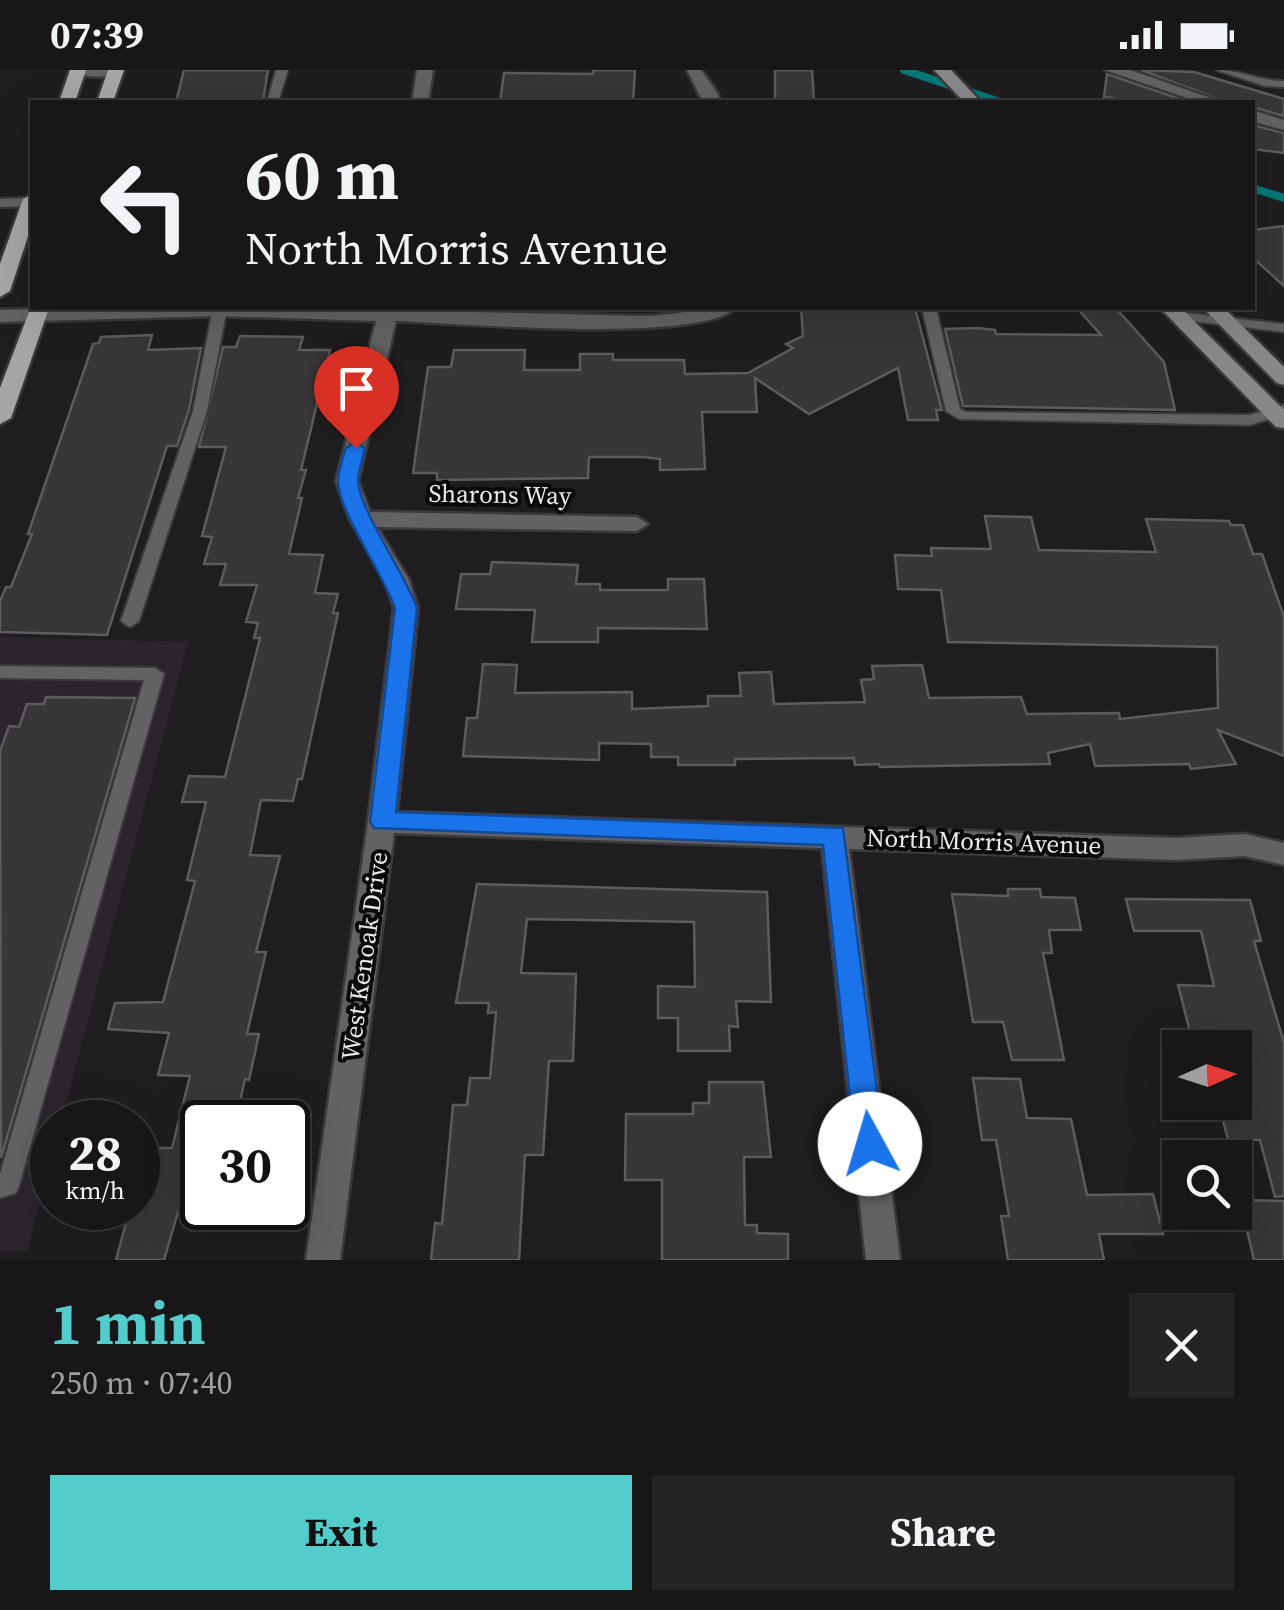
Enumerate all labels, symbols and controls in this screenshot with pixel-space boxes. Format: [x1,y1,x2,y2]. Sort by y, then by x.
text: 07:39 [50,9,144,61]
text: 60 m [245,126,399,222]
icon: left [80,140,210,270]
text: North Morris Avenue [245,217,668,279]
pin [314,346,399,449]
icon: arrive [329,361,384,416]
street label: Sharons Way [428,476,572,512]
street label: North Morris Avenue [866,820,1102,862]
street label: West Kenoak Drive [333,850,395,1062]
north arrow [1162,1030,1252,1120]
map controls [1162,1030,1252,1230]
position arrow [818,1092,922,1196]
speed limit sign: 30 [180,1100,310,1230]
text: 28 [68,1118,122,1187]
button: search [1162,1140,1252,1230]
text: km/h [65,1173,125,1207]
text: 1 min [50,1282,206,1364]
button: close [1129,1293,1234,1398]
text: 250 m · 07:40 [50,1361,232,1405]
button: Exit [50,1475,632,1590]
button: Share [652,1475,1234,1590]

